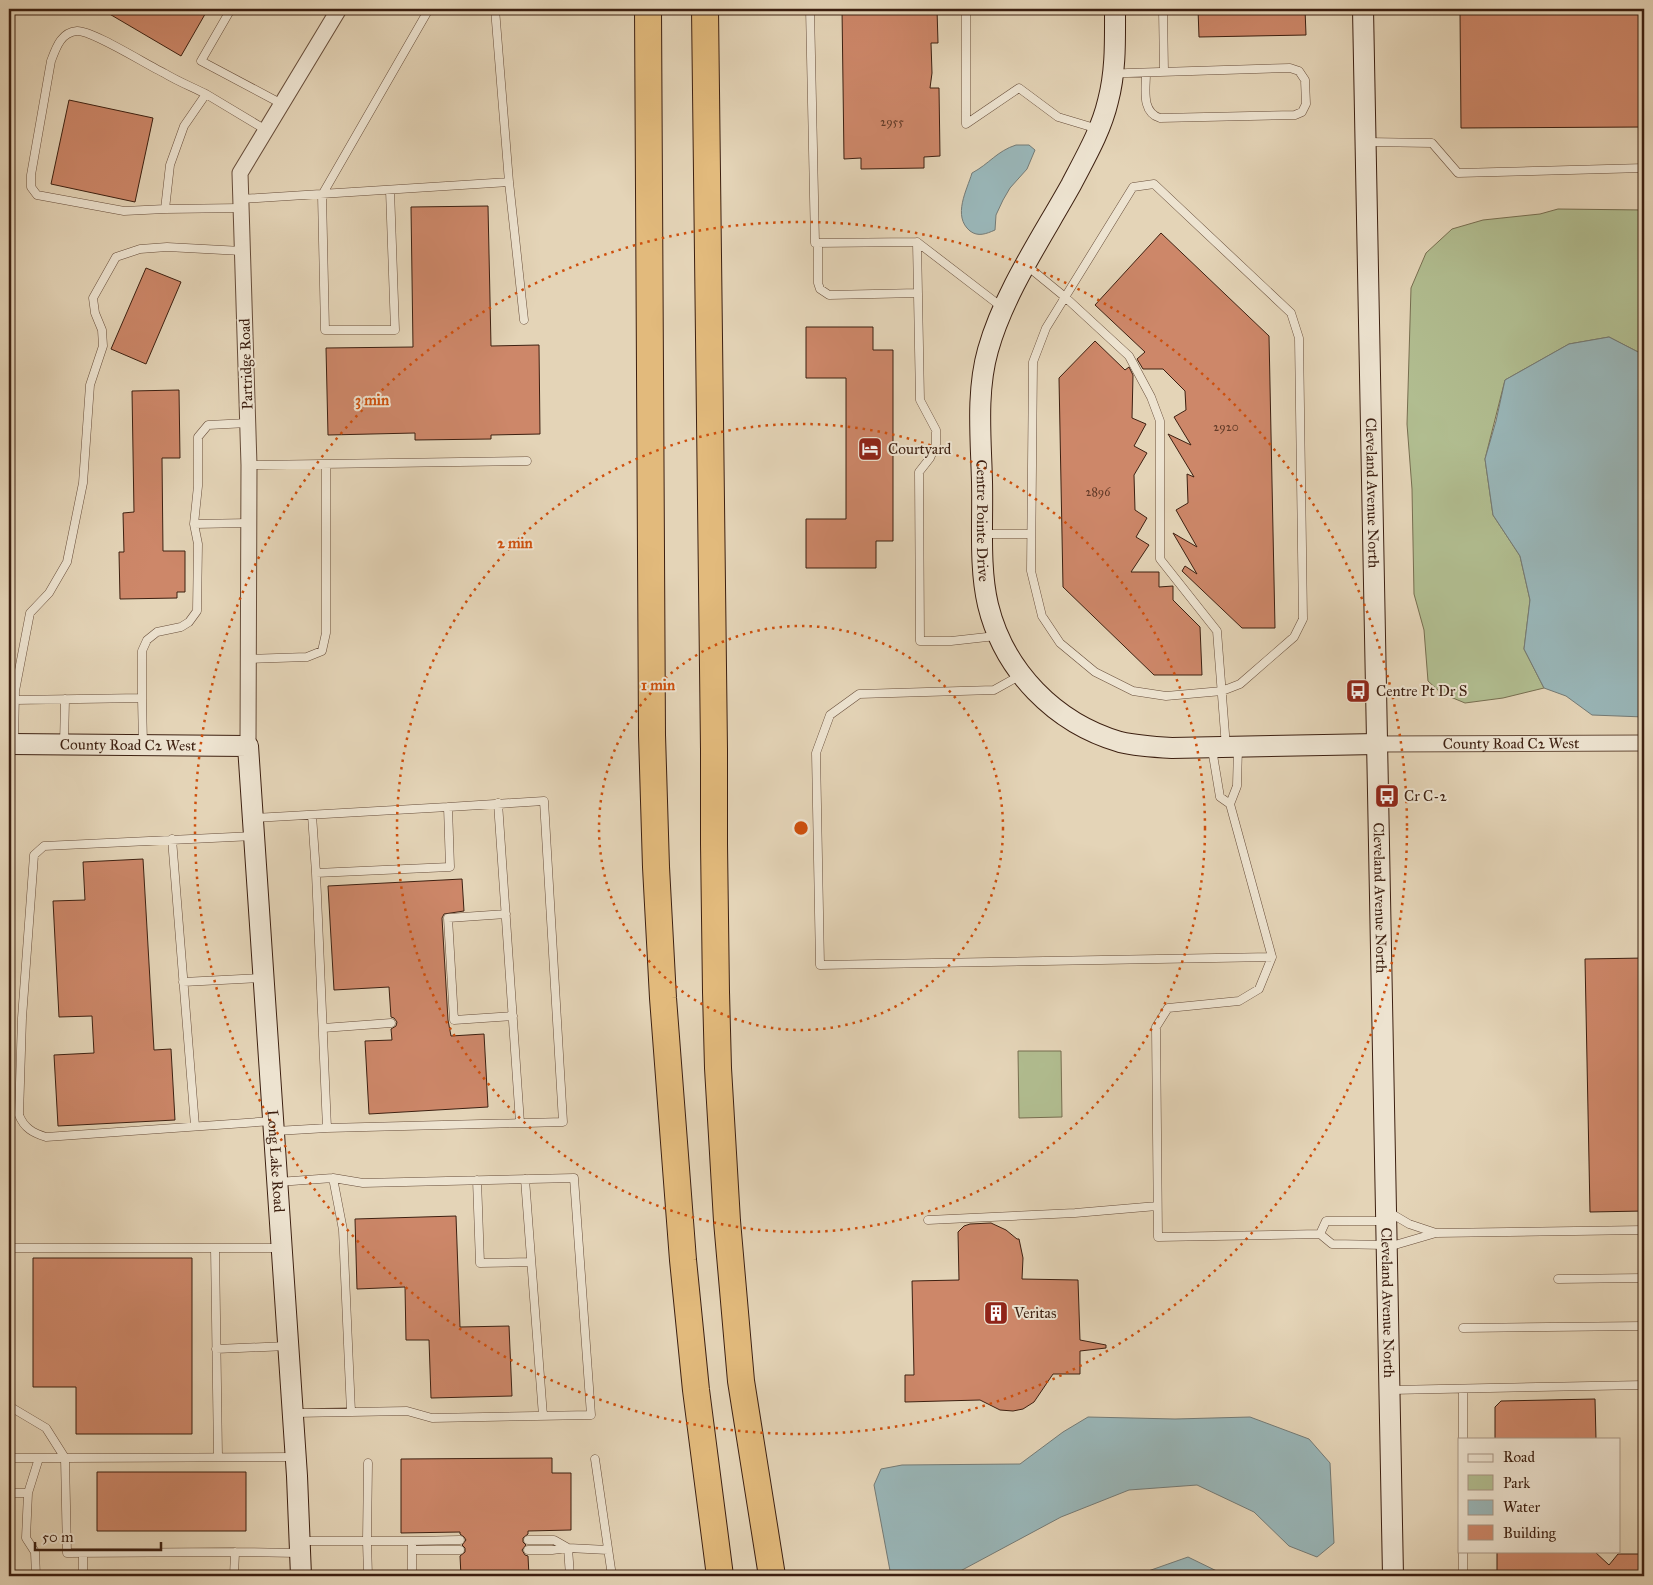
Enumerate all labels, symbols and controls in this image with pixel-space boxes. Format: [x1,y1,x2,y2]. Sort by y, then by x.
house number: 2955 [880,115,904,129]
street label: Partridge Road [235,318,257,410]
text: 3 min [355,391,390,410]
street label: Cleveland Avenue North [1362,417,1383,569]
house number: 2920 [1213,420,1239,434]
hotel icon: Courtyard [857,436,883,462]
place label: Courtyard [888,440,952,458]
street label: Centre Pointe Drive [972,459,993,583]
house number: 2896 [1086,485,1111,499]
text: 2 min [497,534,534,552]
text: 1 min [641,676,676,694]
bus stop icon: Centre Pt Dr S [1345,678,1371,704]
place label: Centre Pt Dr S [1376,682,1467,700]
street label: County Road C2 West [1443,734,1580,753]
street label: County Road C2 West [60,735,197,755]
bus stop icon: Cr C-2 [1374,783,1400,809]
place label: Cr C-2 [1404,787,1447,805]
centre of rings [792,819,810,837]
street label: Cleveland Avenue North [1370,822,1390,974]
street label: Long Lake Road [263,1109,288,1213]
street label: Cleveland Avenue North [1377,1227,1398,1379]
building icon: Veritas [983,1300,1009,1326]
place label: Veritas [1013,1304,1056,1322]
legend [1458,1438,1620,1552]
text: Road [1503,1448,1535,1466]
text: Park [1503,1474,1530,1492]
text: Water [1503,1498,1540,1516]
scale bar [35,1520,161,1552]
text: Building [1503,1524,1557,1542]
text: 50 m [42,1528,74,1546]

